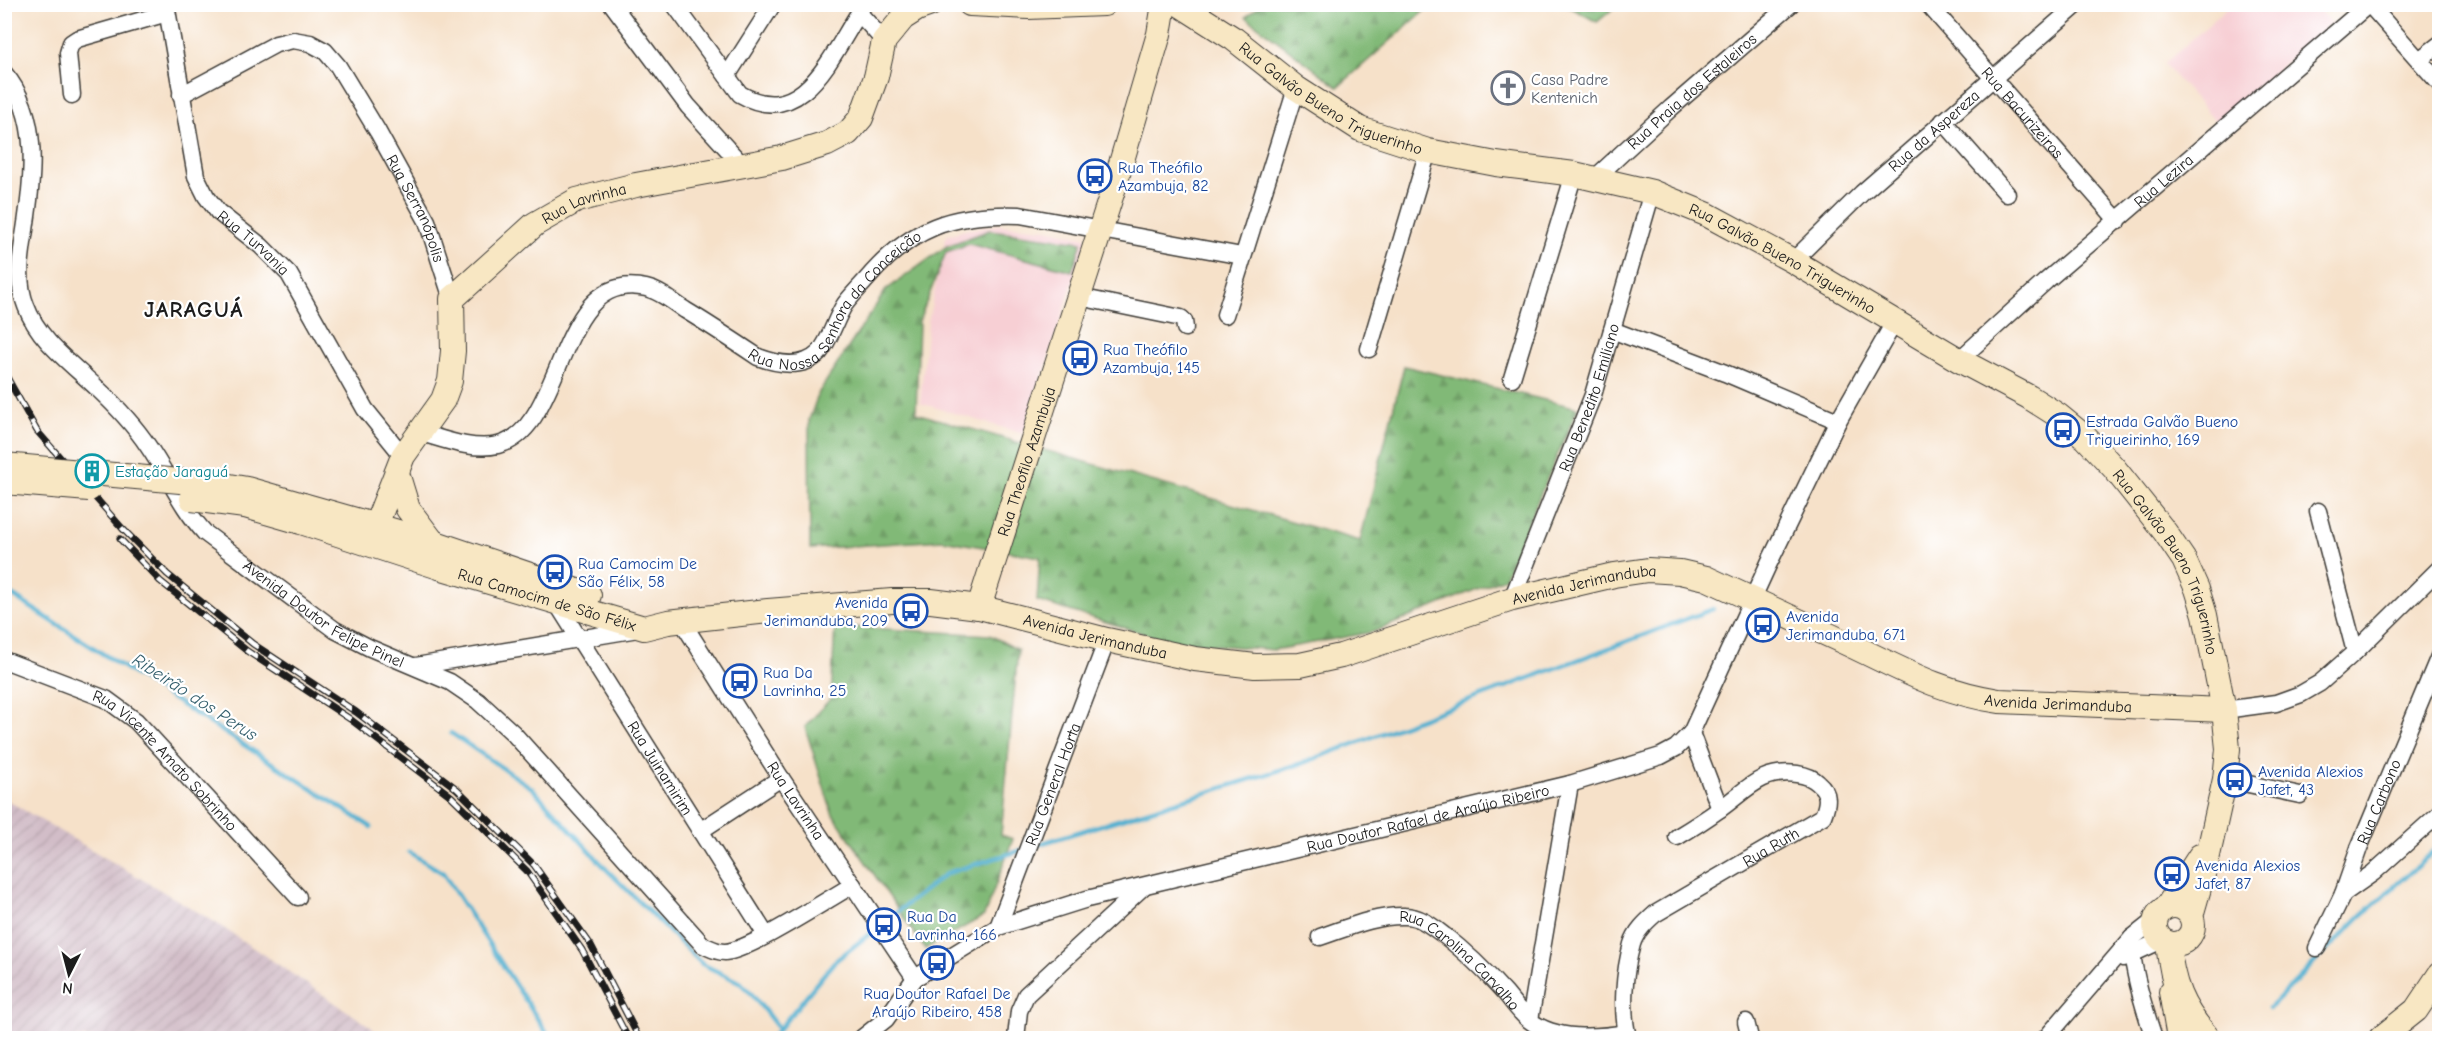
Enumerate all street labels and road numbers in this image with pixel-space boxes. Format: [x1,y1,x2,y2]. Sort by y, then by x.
street label: Rua Praia dos Estaleiros [1624,30,1761,153]
street label: Rua Galvão Bueno Triguerinho [1235,39,1425,159]
street label: Rua Bacurizeiros [1978,64,2067,162]
street label: Rua da Aspereza [1885,87,1983,176]
street label: Rua Lezira [2131,151,2197,211]
street label: Rua Serranópolis [382,152,448,265]
street label: Rua Lavrinha [539,180,628,228]
street label: Rua Galvão Bueno Triguerinho [1686,200,1878,318]
street label: Rua Turvania [214,207,293,279]
street label: Rua Nossa Senhora da Conceição [745,227,925,374]
street label: Rua Benedito Emiliano [1556,321,1623,474]
street label: Rua Theofilo Azambuja [994,384,1059,539]
street label: Rua Galvão Bueno Triguerinho [2109,466,2221,656]
street label: Avenida Doutor Felipe Pinel [239,557,407,671]
street label: Avenida Jerimanduba [1510,562,1657,609]
street label: Rua Camocim de São Félix [456,565,639,635]
street label: Avenida Jerimanduba [1021,611,1169,663]
street label: Rua Vicente Amato Sobrinho [90,687,241,835]
street label: Avenida Jerimanduba [1983,691,2132,716]
street label: Rua Juinamirim [623,718,696,819]
street label: Rua General Horta [1022,720,1085,848]
street label: Rua Carbono [2354,757,2405,847]
street label: Rua Lavrinha [763,759,828,843]
street label: Rua Doutor Rafael de Araújo Ribeiro [1305,781,1551,856]
street label: Rua Ruth [1740,824,1802,871]
street label: Rua Carolina Carvalho [1399,908,1523,1014]

